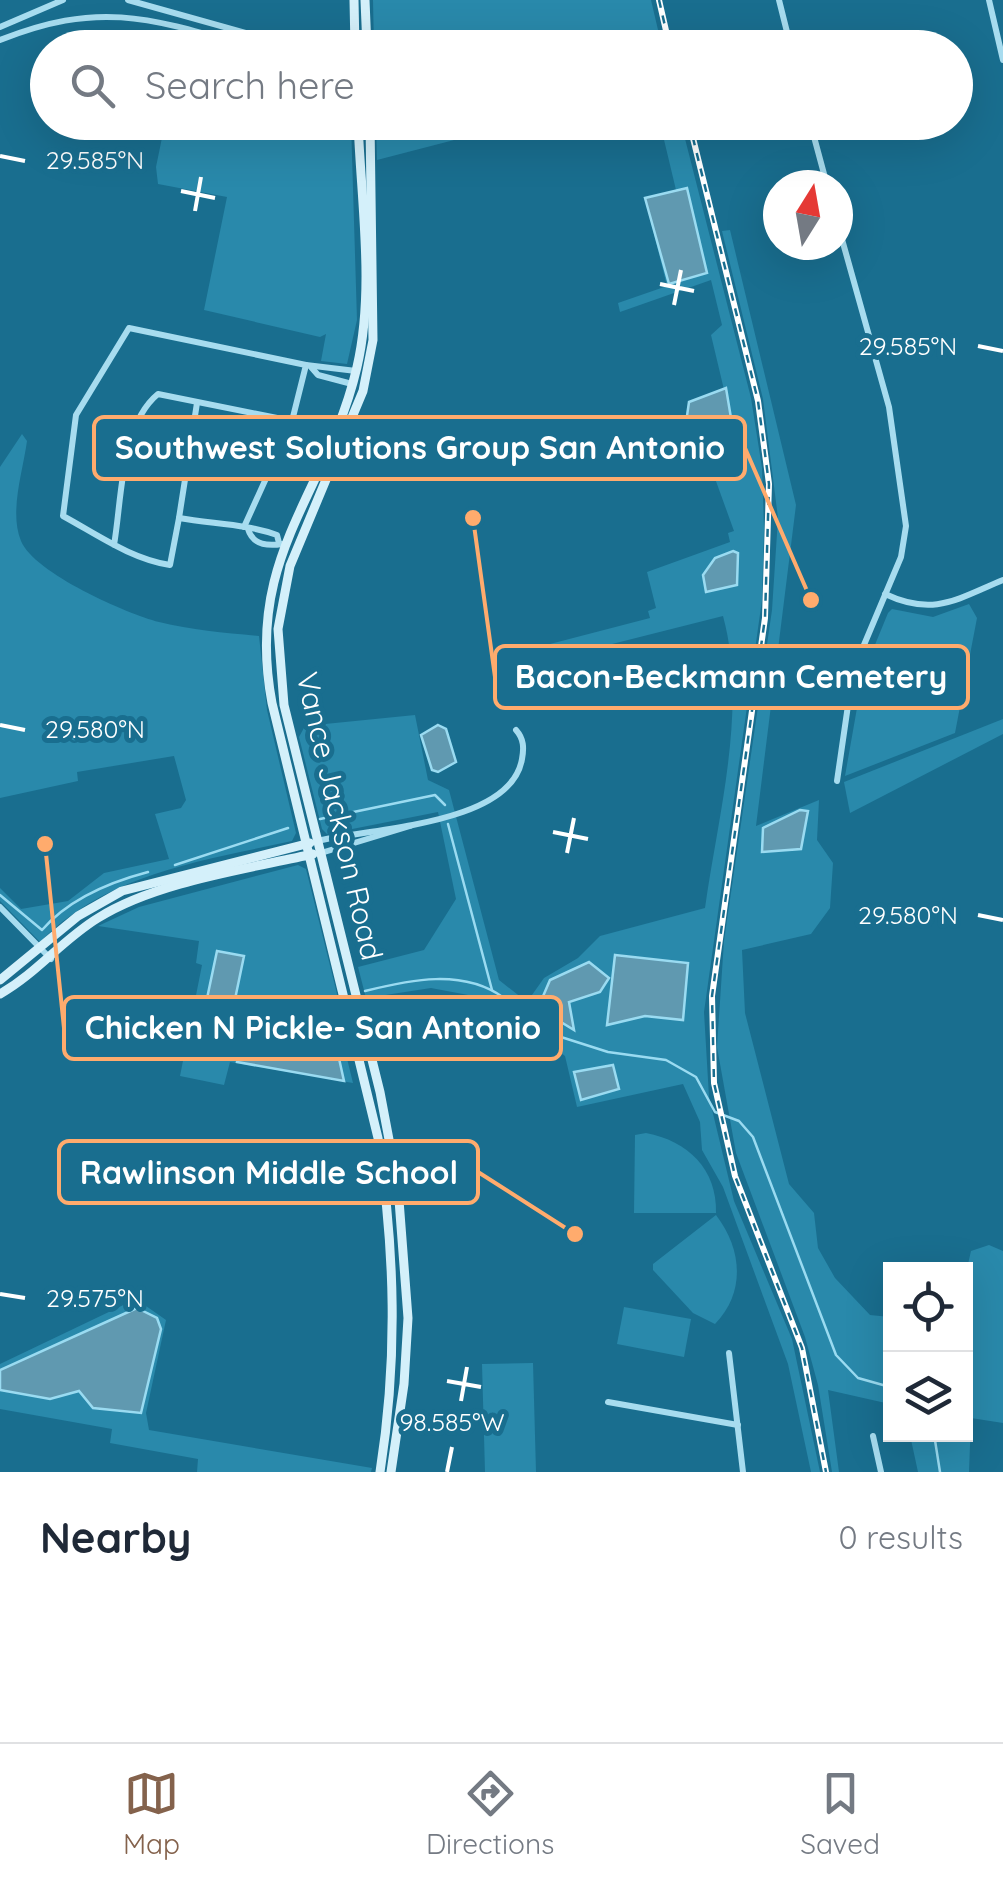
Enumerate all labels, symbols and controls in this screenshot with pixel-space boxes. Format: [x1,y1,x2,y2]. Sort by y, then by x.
search box [30,30,973,140]
icon: search [65,58,120,113]
text: Search here [145,61,355,109]
text: 29.585°N [46,144,144,175]
north arrow [763,170,853,260]
text: 29.585°N [859,330,957,361]
callout: Southwest Solutions Group San Antonio [94,417,745,479]
text: Southwest Solutions Group San Antonio [115,427,725,467]
callout: Bacon-Beckmann Cemetery [495,646,968,708]
text: Bacon-Beckmann Cemetery [515,656,947,696]
street label: Vance Jackson Road [288,668,392,964]
text: 29.580°N [45,713,145,744]
text: 29.580°N [858,899,958,930]
callout: Chicken N Pickle- San Antonio [64,997,561,1059]
text: Chicken N Pickle- San Antonio [85,1007,541,1047]
callout: Rawlinson Middle School [59,1141,478,1203]
text: Rawlinson Middle School [80,1152,458,1192]
map controls [883,1262,973,1442]
button: locate [883,1262,973,1352]
text: 29.575°N [46,1282,144,1313]
button: layers [883,1352,973,1442]
text: 98.585°W [399,1406,505,1437]
text: Nearby [40,1511,191,1564]
text: 0 results [839,1517,963,1557]
tab: Map [123,1766,180,1861]
tab: Directions [426,1766,554,1861]
tab: Saved [800,1766,880,1861]

